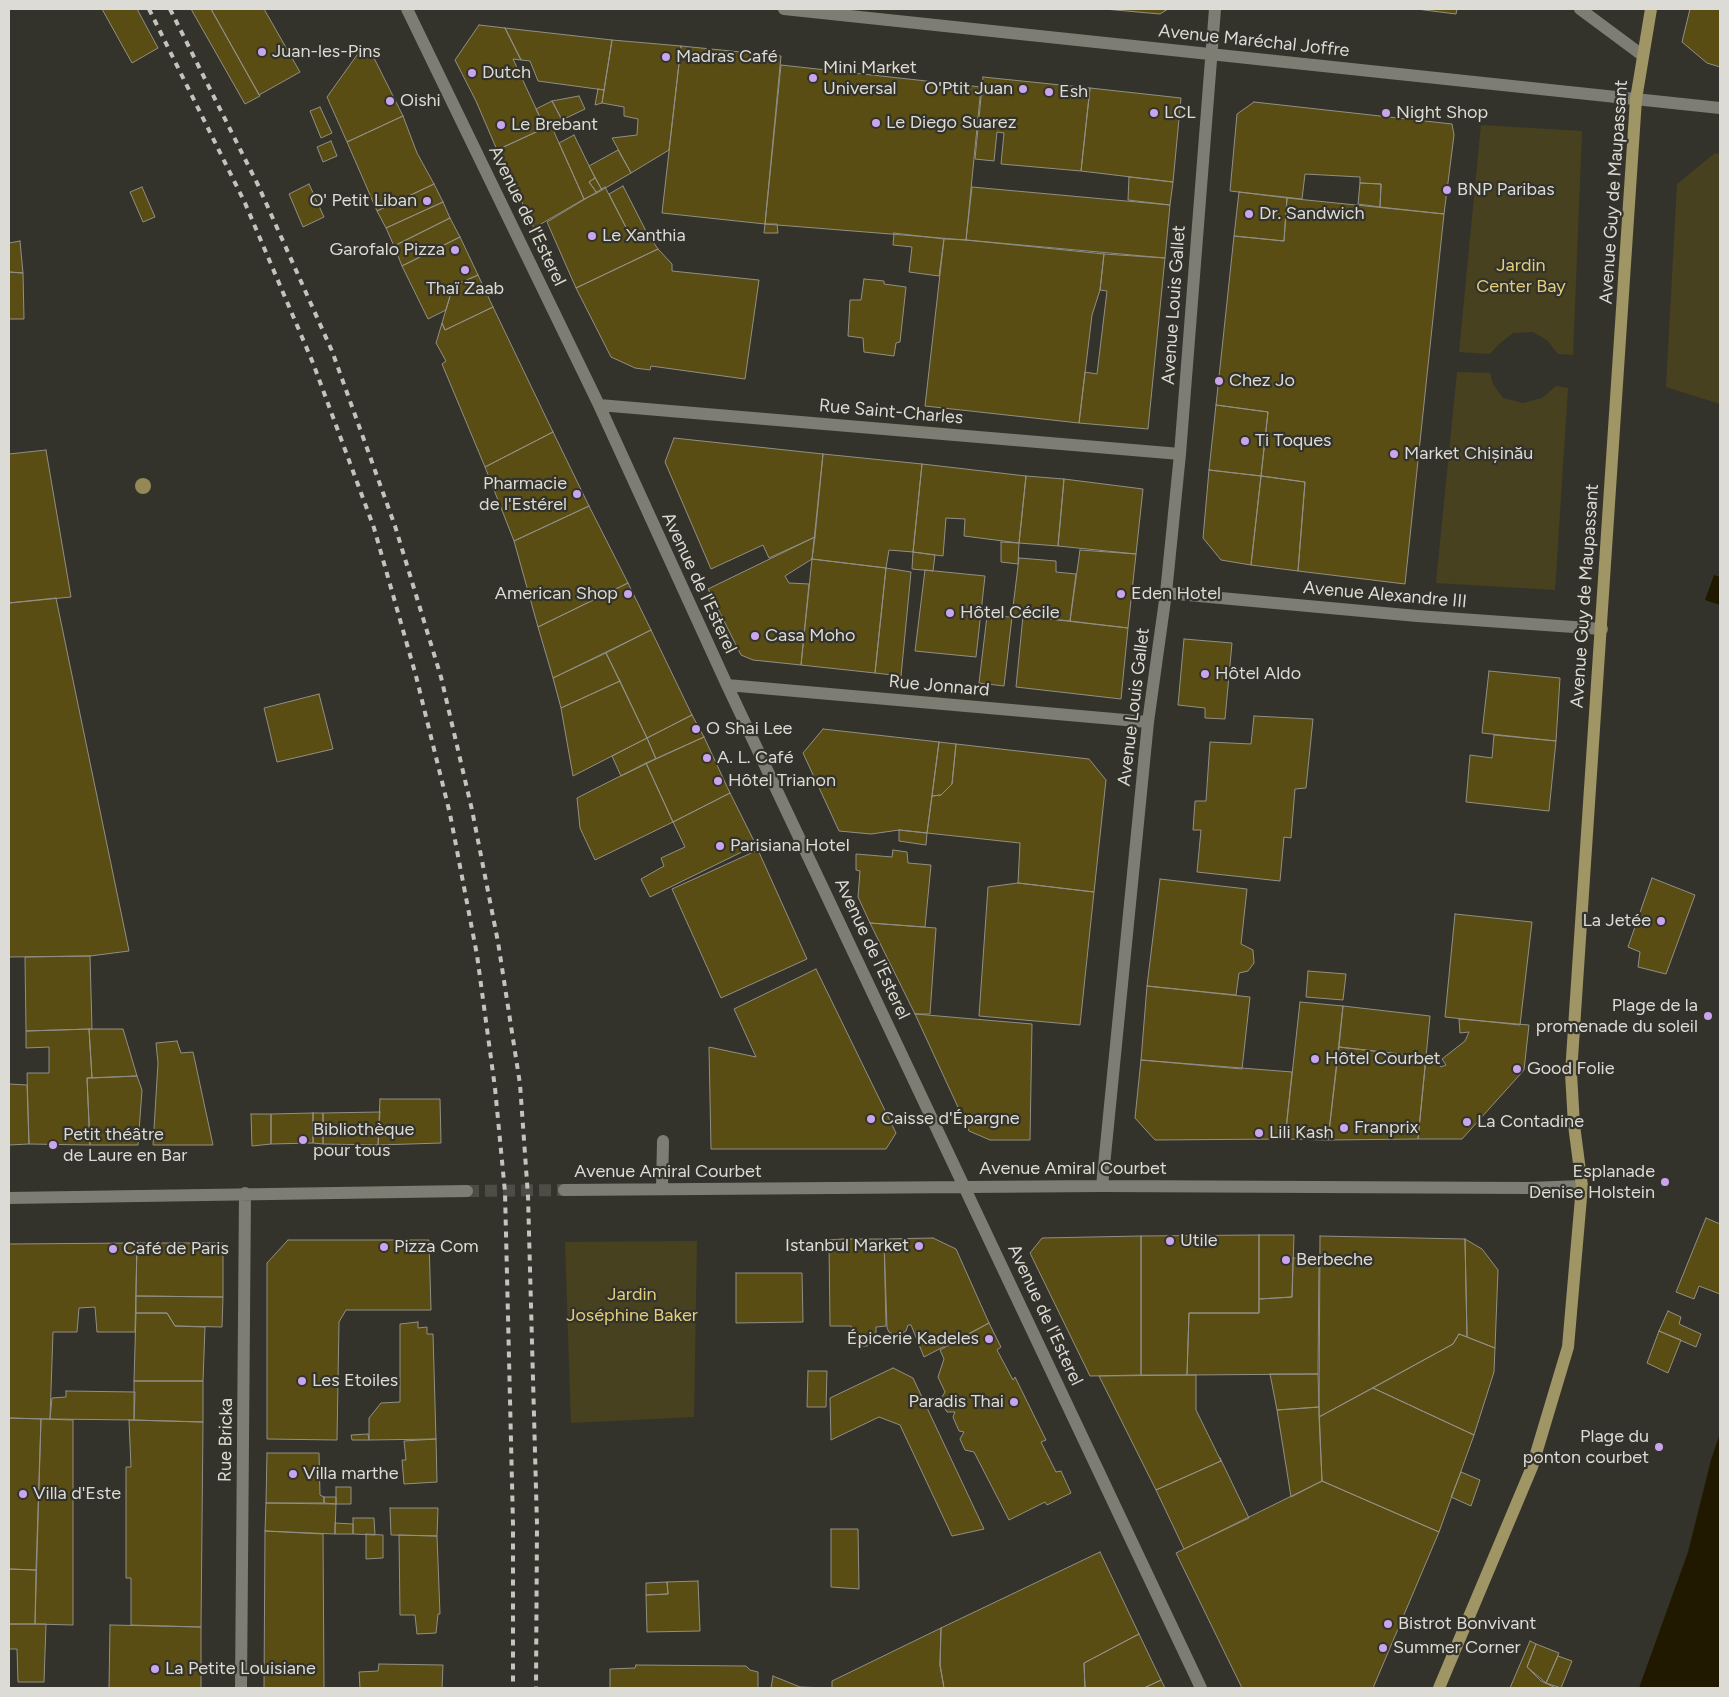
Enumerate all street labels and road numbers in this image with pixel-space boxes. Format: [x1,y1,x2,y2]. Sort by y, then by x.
street label: Avenue Maréchal Joffre [1157,20,1351,62]
street label: Avenue Guy de Maupassant [1595,79,1633,305]
street label: Avenue de l'Esterel [484,142,570,290]
street label: Avenue Louis Gallet [1158,225,1190,385]
street label: Rue Saint-Charles [818,395,964,429]
street label: Avenue Guy de Maupassant [1566,483,1604,709]
street label: Avenue de l'Esterel [657,509,741,657]
street label: Avenue Alexandre III [1302,577,1468,613]
street label: Avenue Louis Gallet [1114,626,1154,788]
street label: Rue Jonnard [888,671,990,701]
street label: Avenue de l'Esterel [830,875,914,1023]
street label: Avenue Amiral Courbet [979,1158,1167,1180]
street label: Avenue Amiral Courbet [574,1161,762,1183]
street label: Avenue de l'Esterel [1003,1241,1087,1389]
street label: Rue Bricka [214,1398,238,1482]

